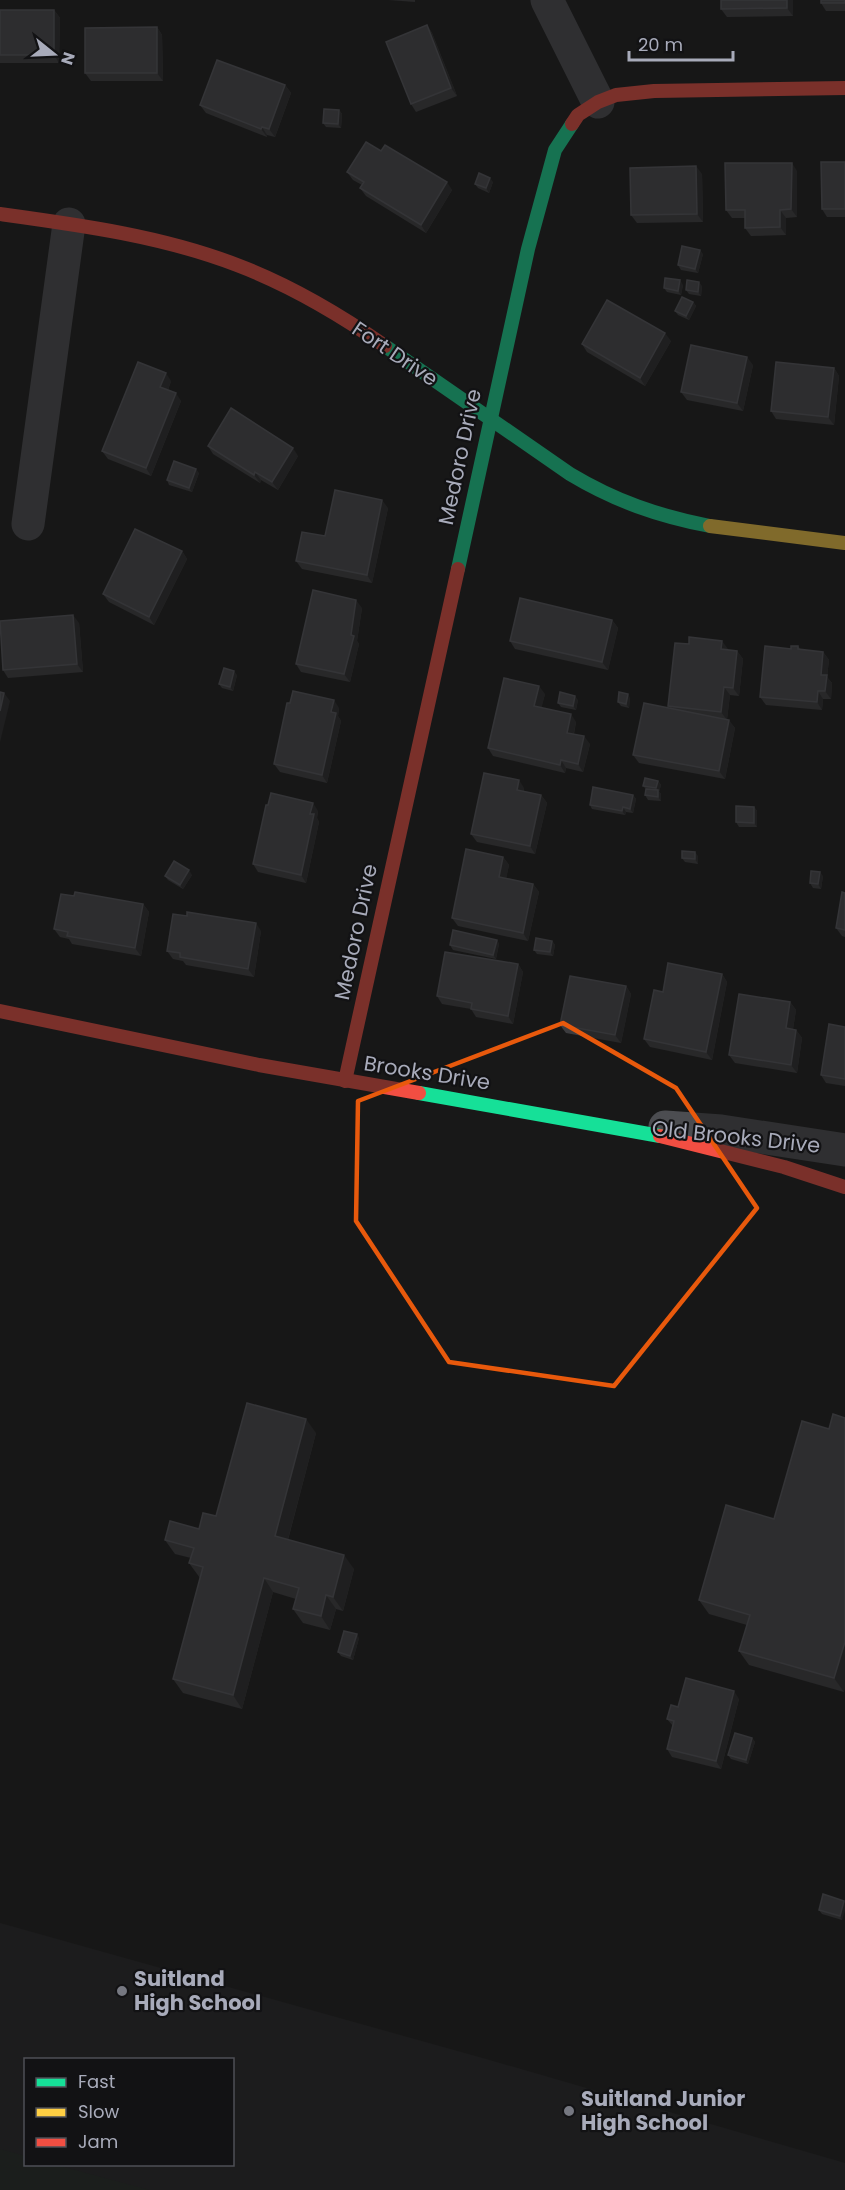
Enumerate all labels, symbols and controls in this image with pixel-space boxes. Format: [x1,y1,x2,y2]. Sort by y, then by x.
north arrow [24,24,84,84]
scale bar [629,24,732,62]
text: 20 m [638,32,683,57]
text: N [55,49,81,68]
street label: Fort Drive [347,314,444,393]
street label: Medoro Drive [431,386,488,528]
street label: Medoro Drive [327,861,384,1003]
street label: Brooks Drive [362,1048,492,1097]
street label: Old Brooks Drive [650,1113,822,1160]
place label: Suitland High School [134,1964,261,2017]
marker: Suitland High School [115,1984,129,1998]
legend [24,2058,234,2166]
text: Fast [78,2069,115,2094]
place label: Suitland Junior High School [581,2084,745,2137]
text: Slow [78,2099,120,2124]
marker: Suitland Junior High School [562,2104,576,2118]
text: Jam [78,2129,118,2154]

